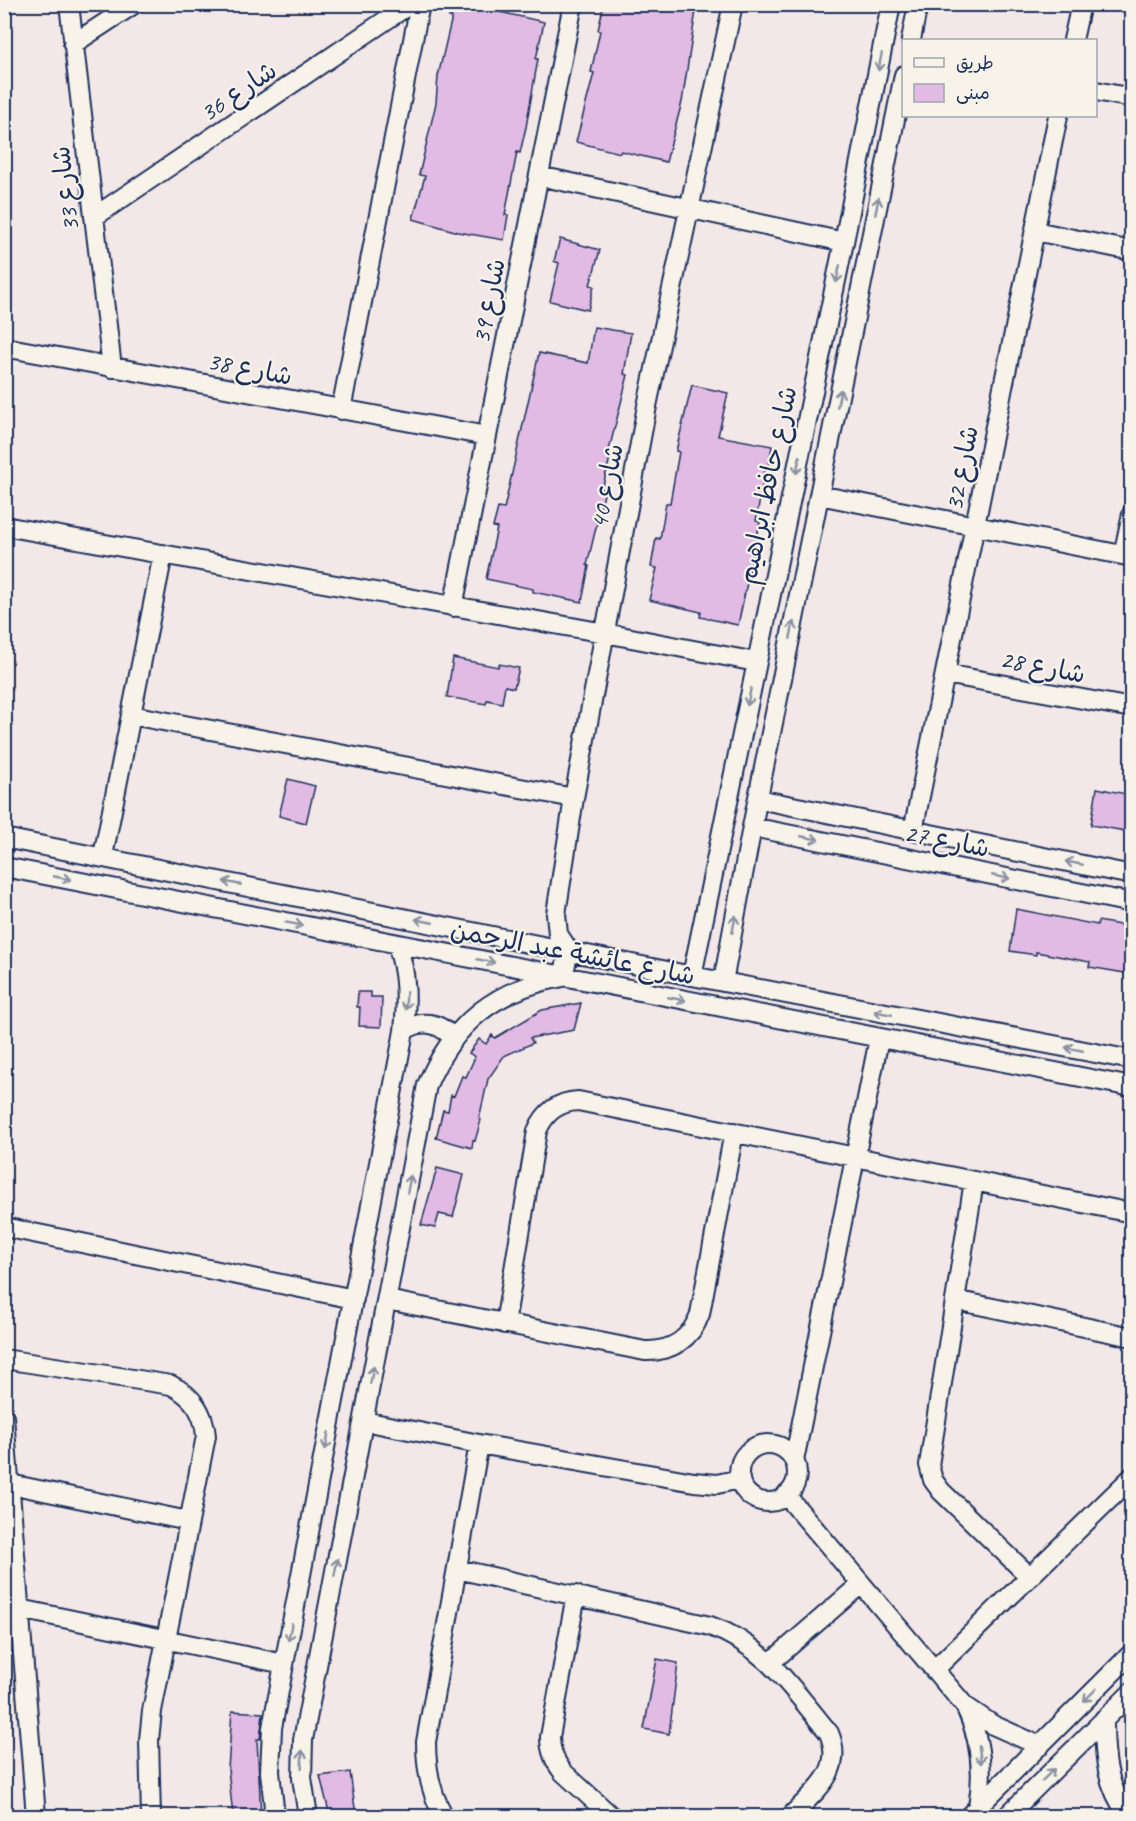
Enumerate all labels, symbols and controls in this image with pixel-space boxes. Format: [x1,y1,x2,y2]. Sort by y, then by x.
legend [902,39,1097,117]
one-way arrow [874,52,885,71]
text: طريق [956,52,994,74]
street label: شارع 36 [193,54,284,130]
text: مبنى [956,82,990,104]
street label: شارع 33 [44,144,88,234]
one-way arrow [872,197,883,217]
street label: شارع 39 [464,256,514,347]
one-way arrow [831,264,843,283]
street label: شارع 38 [204,344,295,394]
street label: شارع حافظ ابراهيم [730,383,808,588]
one-way arrow [834,388,845,408]
street label: شارع 32 [937,423,987,514]
street label: شارع 40 [582,441,632,532]
one-way arrow [792,454,803,474]
one-way arrow [787,621,798,640]
street label: شارع 28 [997,642,1088,692]
one-way arrow [743,686,754,706]
street label: شارع 27 [901,816,992,866]
one-way arrow [799,833,819,844]
one-way arrow [1065,857,1084,869]
one-way arrow [991,871,1010,883]
one-way arrow [52,873,71,884]
one-way arrow [223,877,243,888]
street label: شارع عائشة عبد الرحمن [448,913,698,993]
one-way arrow [414,915,434,926]
one-way arrow [729,915,740,935]
one-way arrow [284,919,304,930]
one-way arrow [476,956,495,967]
one-way arrow [401,991,412,1011]
one-way arrow [667,994,686,1005]
one-way arrow [873,1007,893,1018]
one-way arrow [1065,1043,1084,1054]
one-way arrow [404,1174,415,1194]
one-way arrow [367,1366,378,1385]
one-way arrow [321,1430,332,1450]
one-way arrow [331,1557,342,1577]
one-way arrow [284,1622,295,1642]
one-way arrow [1083,1687,1098,1702]
one-way arrow [975,1745,986,1765]
one-way arrow [296,1749,308,1769]
one-way arrow [1041,1768,1055,1783]

